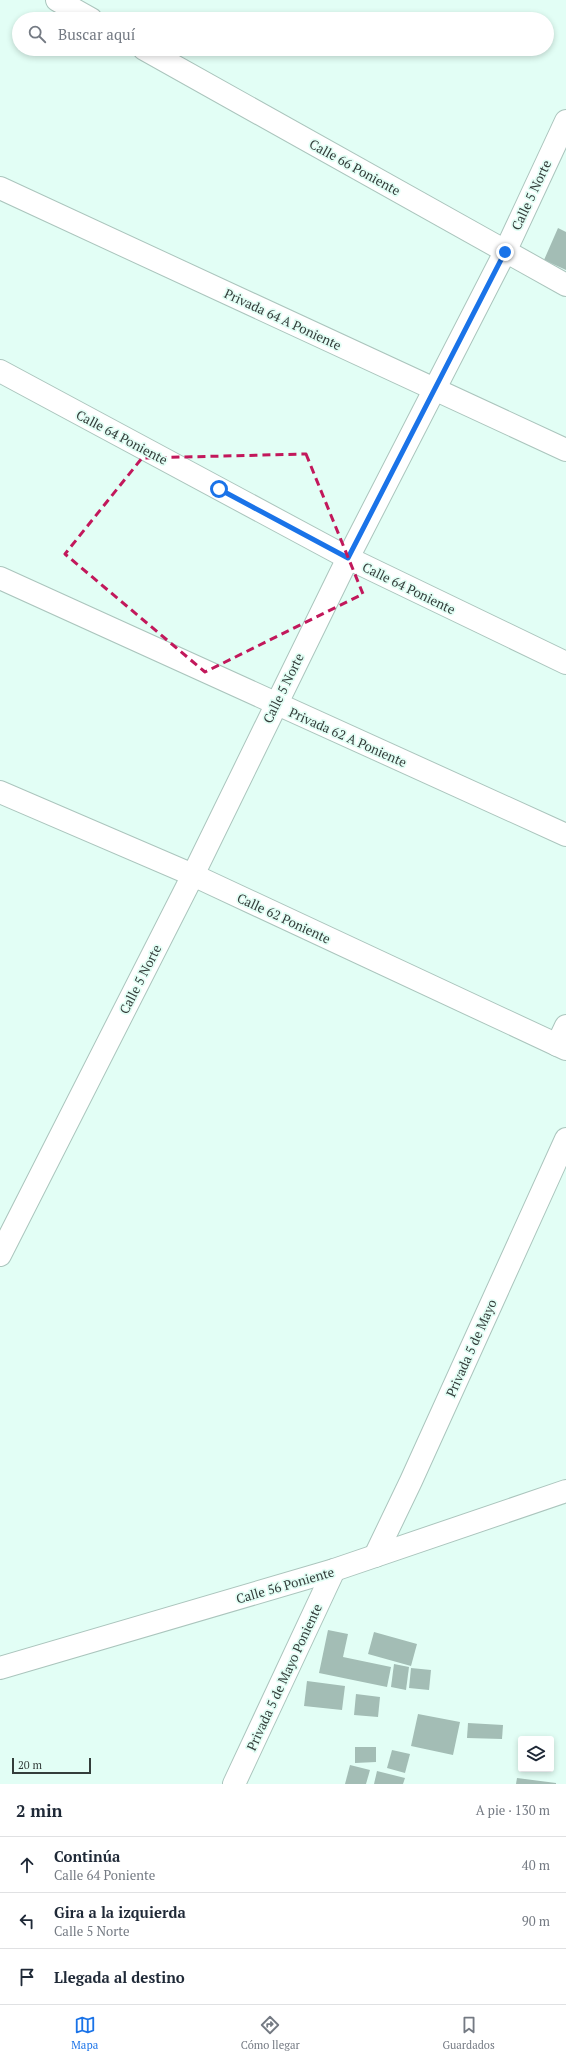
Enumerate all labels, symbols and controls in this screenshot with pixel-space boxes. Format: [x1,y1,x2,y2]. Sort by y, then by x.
search box [12,12,554,56]
icon: search [26,23,48,45]
text: Buscar aquí [58,24,135,44]
street label: Calle 66 Poniente [306,135,404,199]
street label: Calle 5 Norte [507,157,555,233]
route end [496,243,514,261]
street label: Privada 64 A Poniente [222,284,344,354]
street label: Calle 64 Poniente [73,405,171,469]
route start [210,480,228,498]
street label: Calle 64 Poniente [360,558,458,618]
street label: Calle 5 Norte [258,650,308,726]
street label: Privada 62 A Poniente [286,703,410,771]
street label: Calle 62 Poniente [234,888,334,948]
street label: Calle 5 Norte [115,941,165,1017]
street label: Privada 5 de Mayo [441,1296,501,1400]
street label: Calle 56 Poniente [234,1562,336,1608]
street label: Privada 5 de Mayo Poniente [242,1601,326,1753]
map controls [518,1736,554,1772]
button: layers [518,1736,554,1772]
scale bar [12,1756,91,1775]
text: 20 m [18,1758,42,1772]
text: 2 min [16,1799,63,1822]
text: A pie · 130 m [476,1801,550,1819]
text: Continúa [54,1846,120,1866]
icon: ahead [16,1854,38,1876]
text: 40 m [522,1856,550,1874]
text: Calle 64 Poniente [54,1866,155,1884]
text: Gira a la izquierda [54,1902,186,1922]
icon: left [16,1910,38,1932]
text: 90 m [522,1912,550,1930]
text: Calle 5 Norte [54,1922,130,1940]
icon: arrive [16,1966,38,1988]
text: Llegada al destino [54,1967,185,1987]
tab: Mapa [71,2014,98,2052]
tab: Cómo llegar [241,2014,300,2052]
tab: Guardados [442,2014,495,2052]

